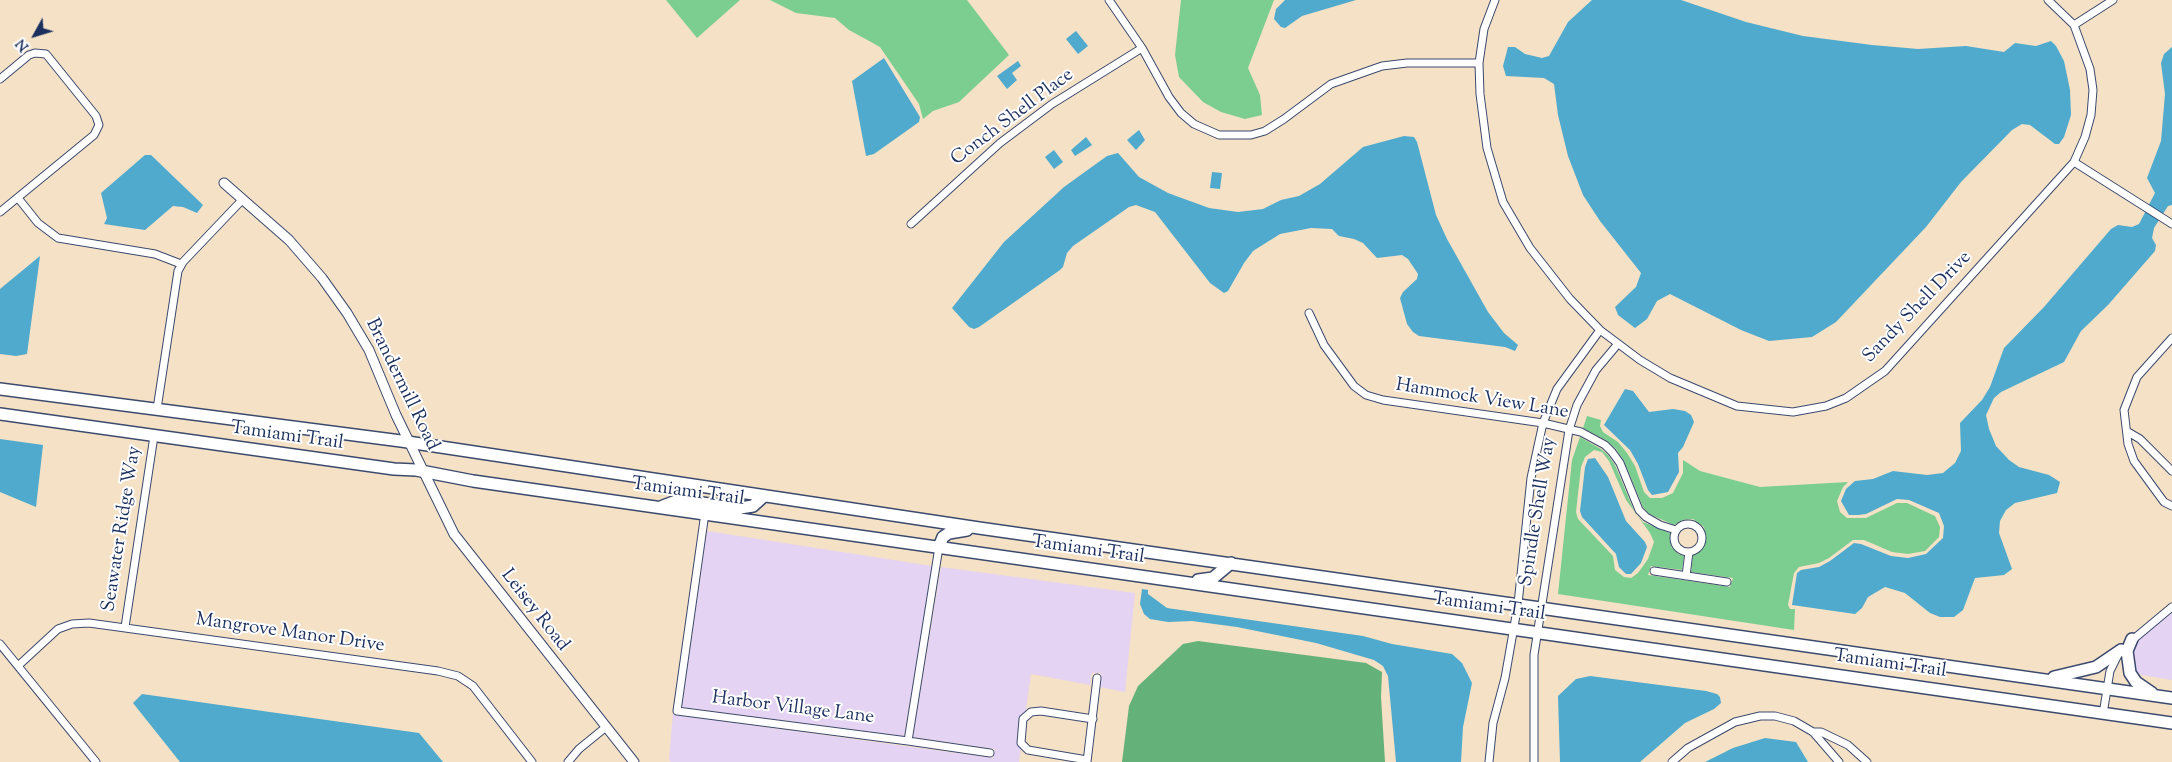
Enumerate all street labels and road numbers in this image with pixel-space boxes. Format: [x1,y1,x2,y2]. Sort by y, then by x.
street label: Conch Shell Place [947,64,1079,172]
street label: Sandy Shell Drive [1859,247,1977,369]
street label: Brandermill Road [359,315,443,455]
street label: Hammock View Lane [1394,375,1570,425]
street label: Tamiami Trail [229,418,345,456]
street label: Spindle Shell Way [1516,436,1562,588]
street label: Seawater Ridge Way [99,445,147,613]
street label: Tamiami Trail [630,474,746,512]
street label: Tamiami Trail [1030,532,1146,570]
street label: Leisey Road [495,565,573,657]
street label: Tamiami Trail [1431,589,1547,627]
street label: Mangrove Manor Drive [194,609,386,659]
street label: Tamiami Trail [1832,646,1948,684]
street label: Harbor Village Lane [711,688,875,730]

